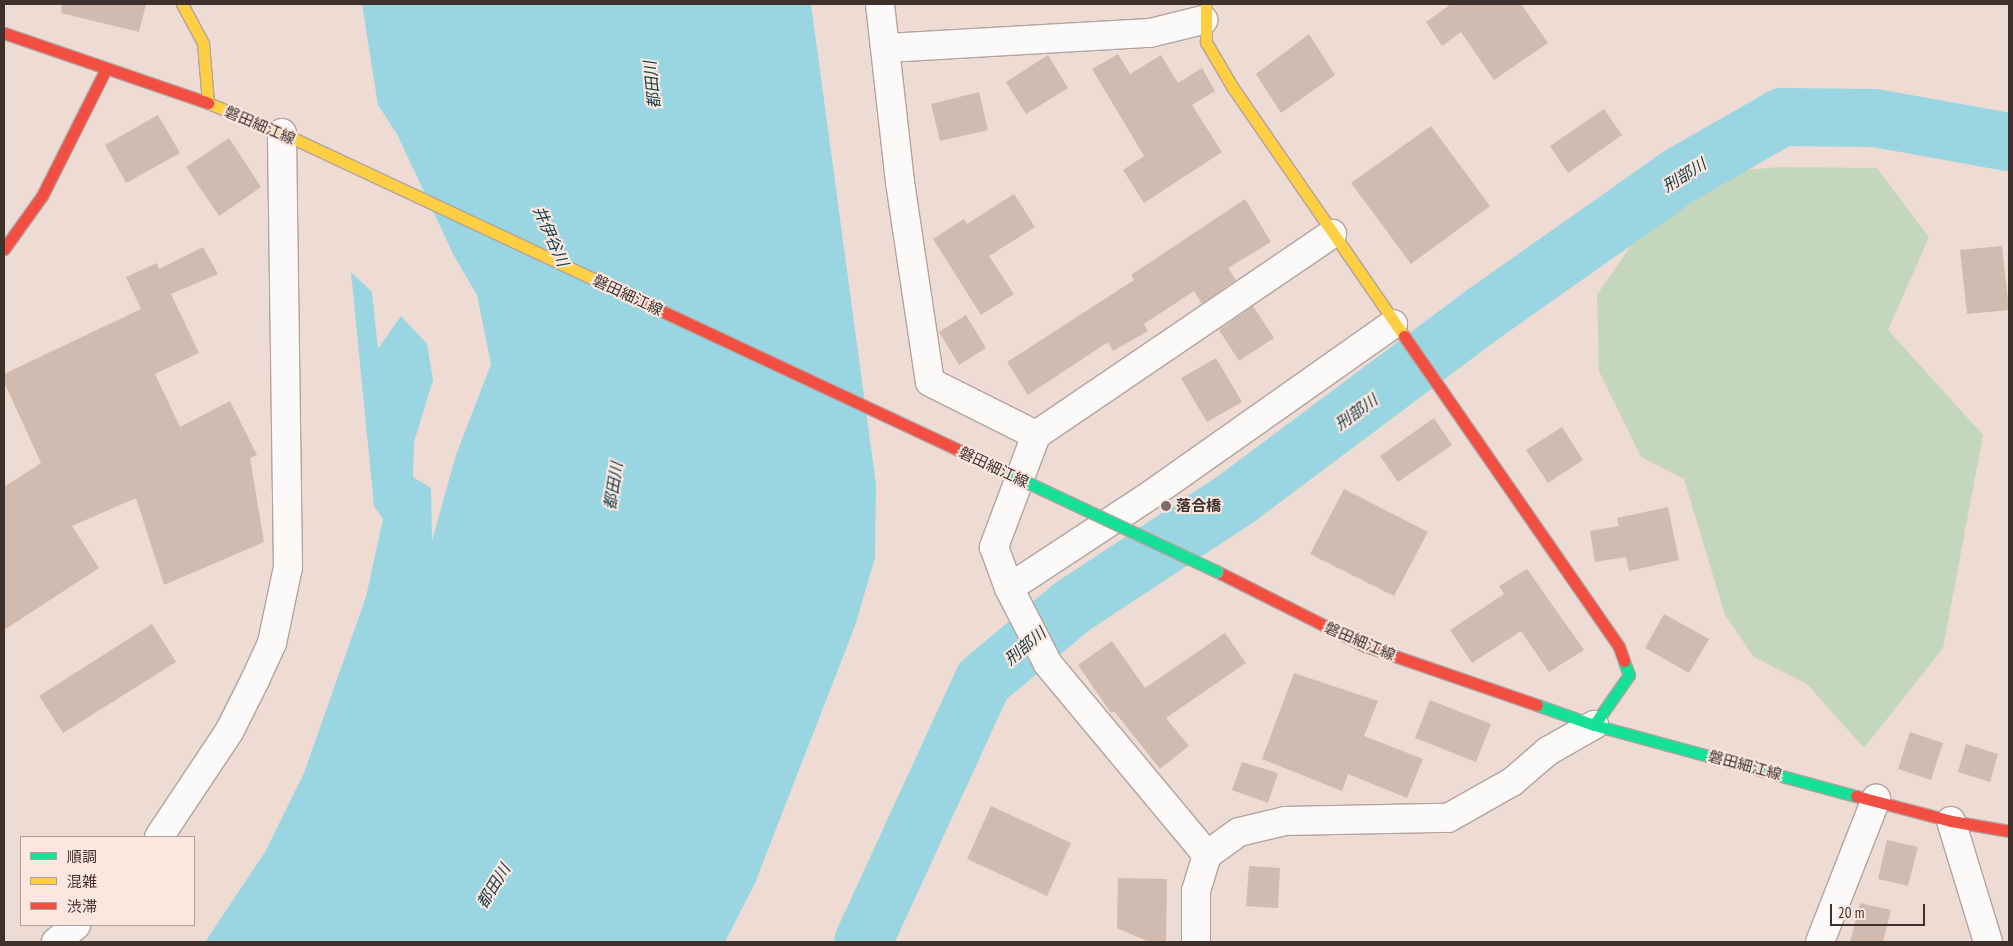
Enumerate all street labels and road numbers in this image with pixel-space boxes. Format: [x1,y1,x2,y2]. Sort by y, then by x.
street label: 磐田細江線 [222,102,298,148]
street label: 磐田細江線 [590,271,666,319]
street label: 磐田細江線 [956,443,1032,491]
street label: 磐田細江線 [1322,618,1398,664]
street label: 磐田細江線 [1706,747,1784,783]

